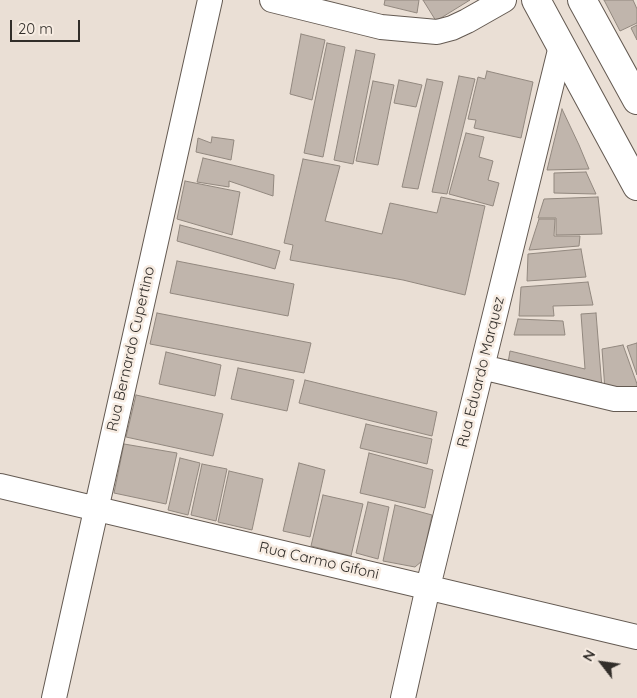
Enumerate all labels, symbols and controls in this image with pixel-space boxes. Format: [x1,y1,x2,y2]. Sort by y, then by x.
scale bar [12,10,82,42]
text: 20 m [18,19,53,38]
street label: Rua Bernardo Cupertino [103,265,159,433]
street label: Rua Eduardo Marquez [454,295,508,449]
street label: Rua Carmo Gifoni [257,538,381,584]
north arrow [577,638,627,688]
text: N [579,647,599,664]

